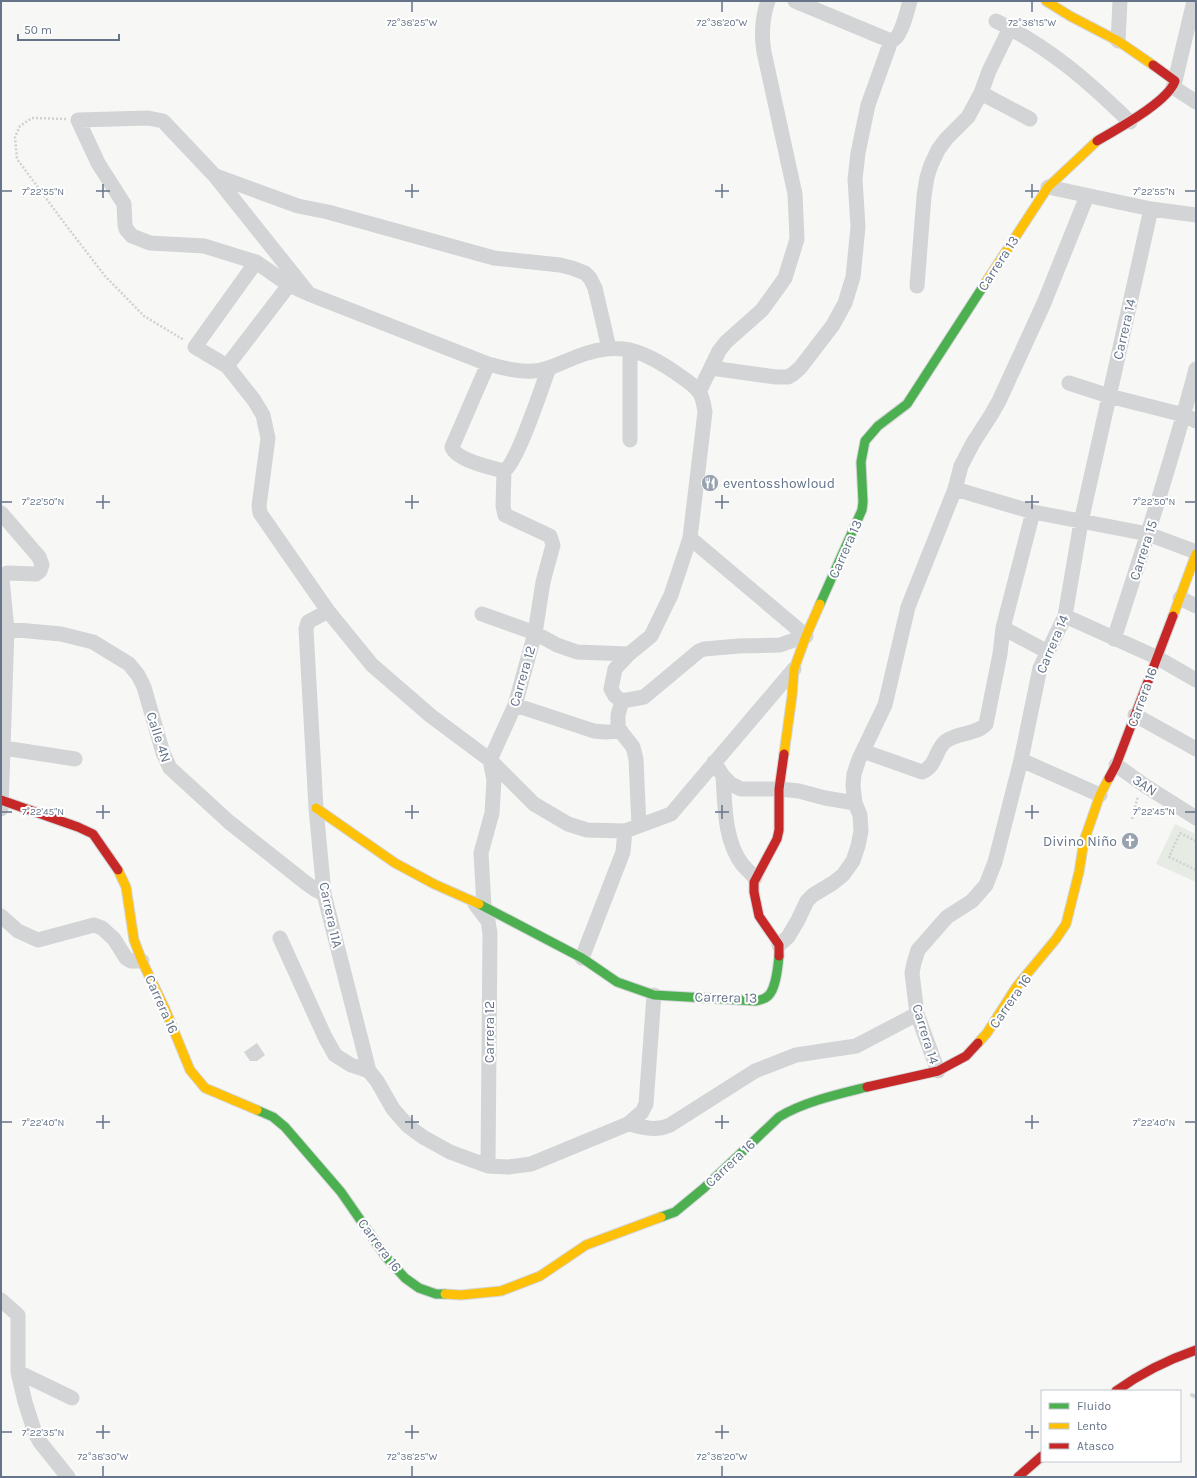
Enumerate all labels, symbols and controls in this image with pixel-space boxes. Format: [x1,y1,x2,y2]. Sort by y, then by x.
scale bar [18,16,119,42]
text: 72°38'25"W [387,17,437,29]
text: 72°38'20"W [696,17,748,29]
text: 72°38'15"W [1008,17,1056,29]
text: 50 m [24,23,52,37]
text: 7°22'55"N [22,186,64,198]
text: 7°22'55"N [1133,186,1175,198]
street label: Carrera 13 [974,232,1023,294]
street label: Carrera 14 [1109,297,1140,361]
restaurant icon: eventosshowloud [700,473,720,493]
place label: eventosshowloud [723,475,835,492]
text: 7°22'50"N [22,496,64,508]
text: 7°22'50"N [1133,496,1175,508]
street label: Carrera 13 [825,517,866,581]
street label: Carrera 15 [1126,518,1161,582]
street label: Carrera 14 [1032,612,1072,676]
street label: Carrera 12 [506,644,539,708]
street label: Carrera 16 [1124,665,1161,729]
street label: Calle 4N [142,710,175,765]
street label: 3AN [1129,771,1160,800]
text: 7°22'45"N [22,806,64,818]
text: 7°22'45"N [1133,806,1175,818]
church icon: Divino Niño [1120,831,1140,851]
place label: Divino Niño [1043,833,1117,850]
street label: Carrera 11A [315,881,346,950]
street label: Carrera 16 [986,971,1035,1032]
street label: Carrera 16 [141,972,182,1036]
street label: Carrera 13 [695,988,757,1007]
street label: Carrera 12 [481,1001,498,1063]
street label: Carrera 14 [908,1002,943,1067]
text: 7°22'40"N [22,1117,64,1129]
text: 7°22'40"N [1133,1117,1175,1129]
street label: Carrera 16 [702,1136,759,1191]
street label: Carrera 16 [354,1215,405,1275]
legend [1041,1390,1181,1462]
text: Fluido [1077,1399,1111,1413]
text: Lento [1077,1419,1107,1433]
text: 7°22'35"N [22,1427,64,1439]
text: Atasco [1077,1439,1114,1453]
text: 72°38'30"W [77,1451,129,1463]
text: 72°38'25"W [387,1451,437,1463]
text: 72°38'20"W [696,1451,748,1463]

